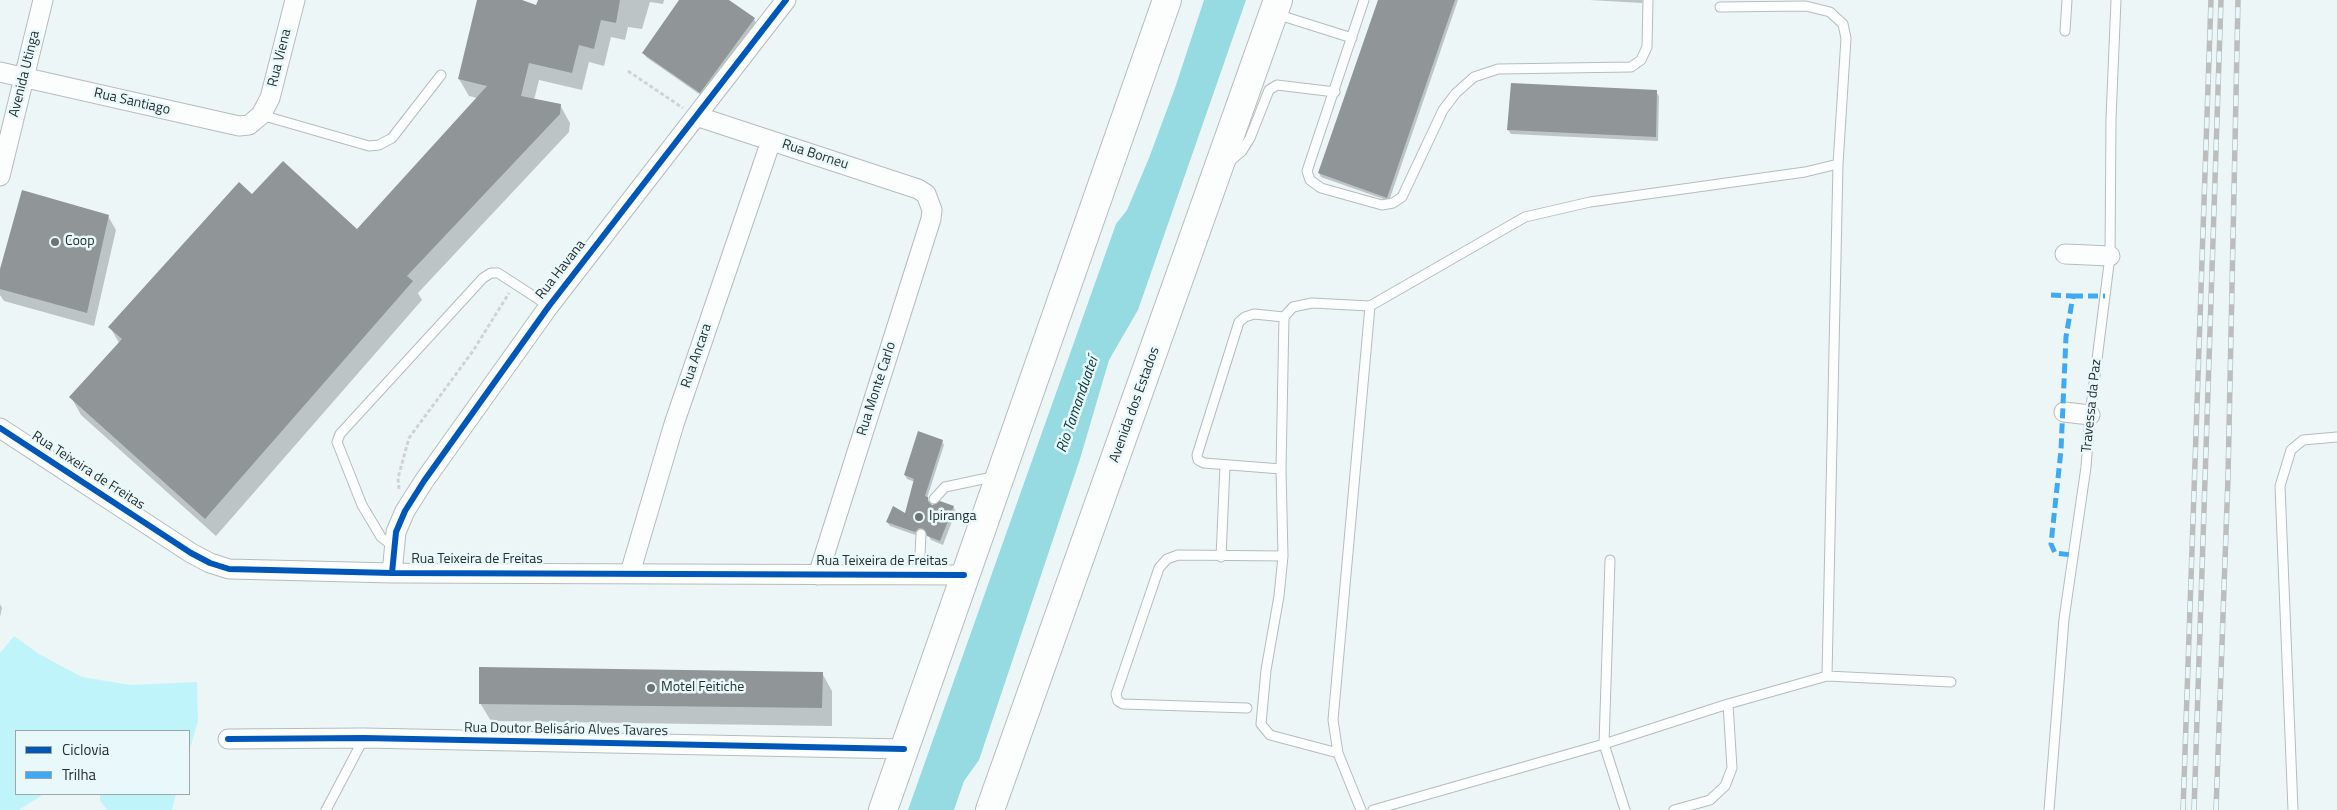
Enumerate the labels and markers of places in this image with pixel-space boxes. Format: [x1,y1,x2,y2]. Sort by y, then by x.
place label: Coop [65,234,95,250]
marker: Coop [49,236,61,248]
place label: Ipiranga [929,509,976,525]
marker: Ipiranga [913,511,925,523]
place label: Motel Feitiche [661,680,744,696]
marker: Motel Feitiche [645,682,657,694]

